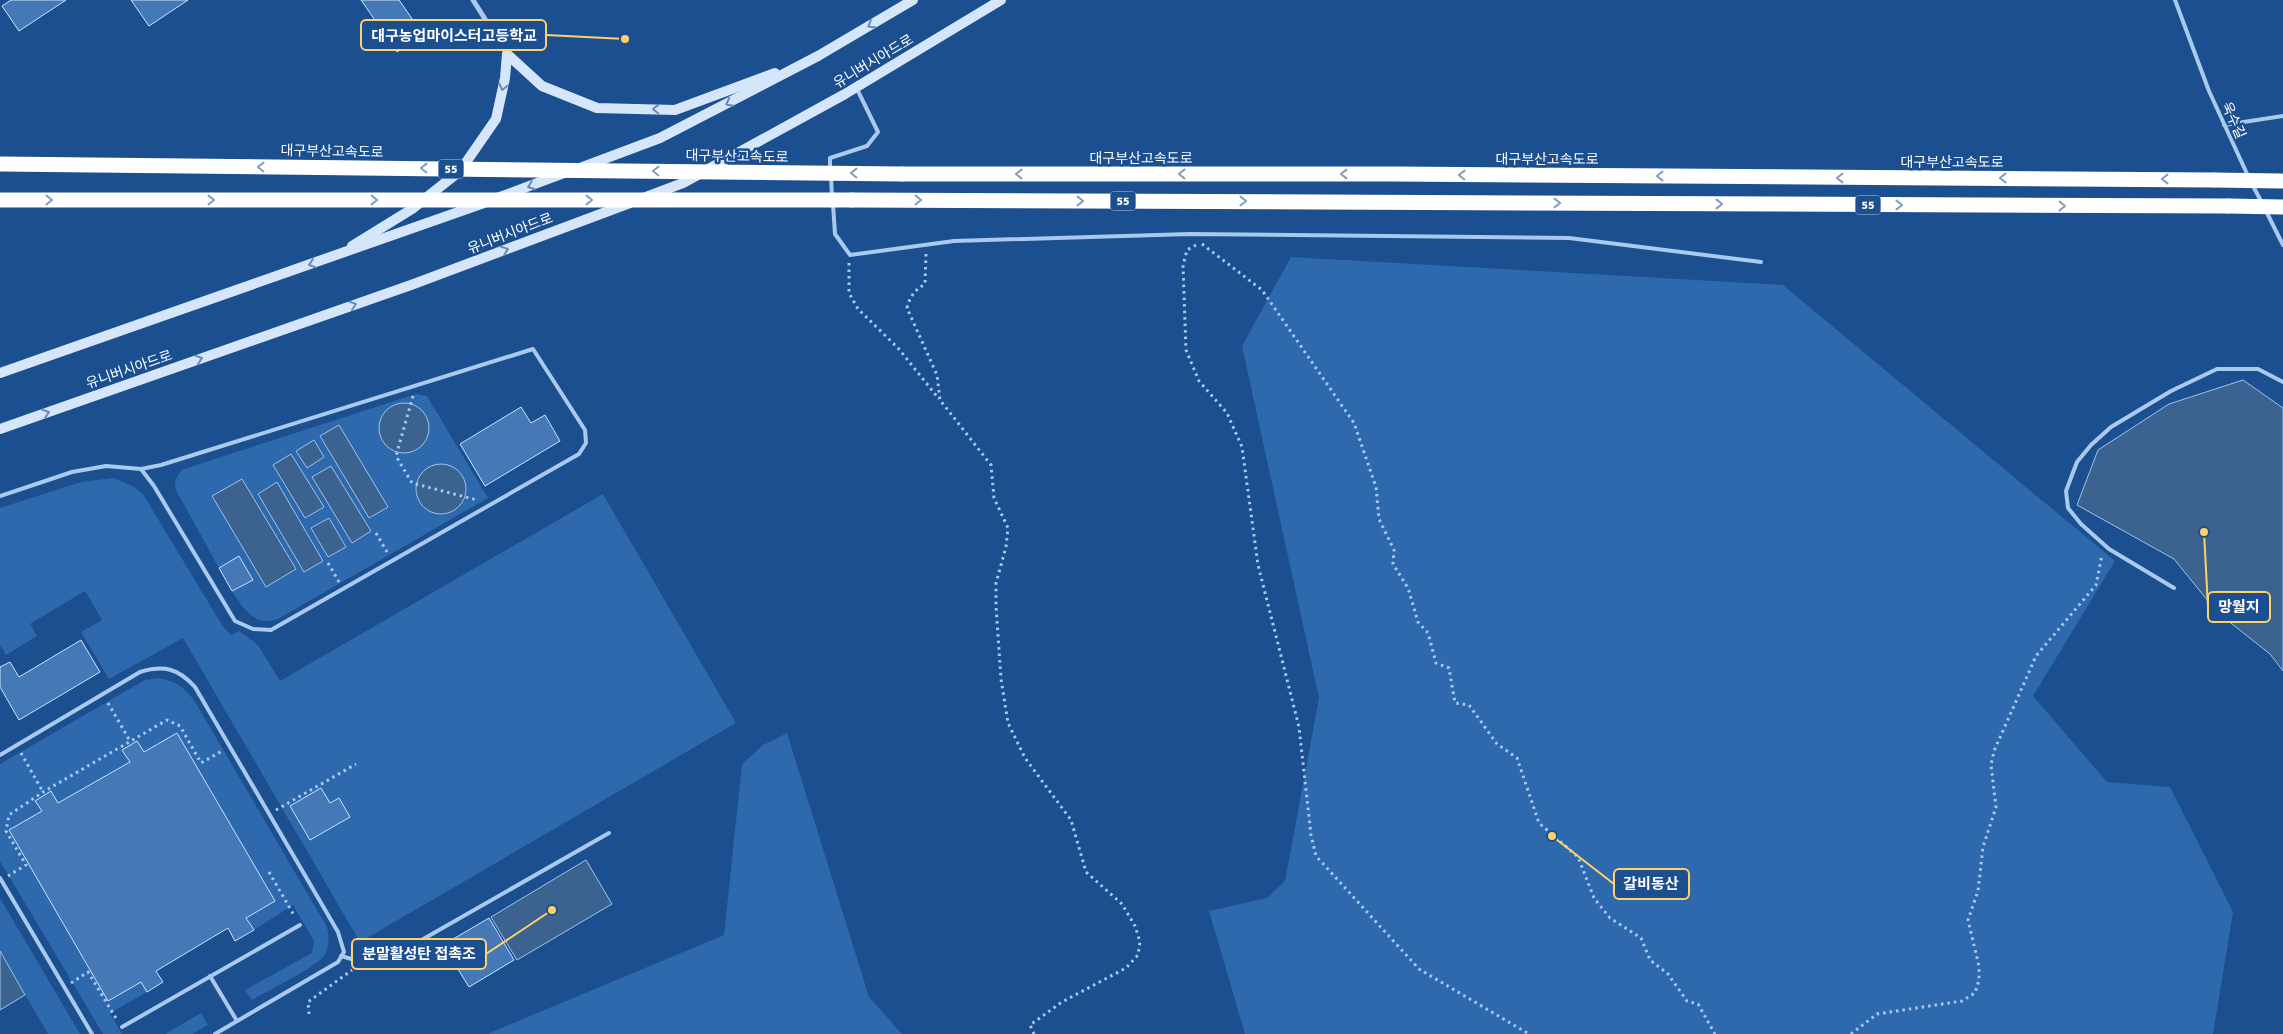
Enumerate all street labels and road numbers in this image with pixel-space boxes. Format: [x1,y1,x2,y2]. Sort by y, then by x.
street label: 유니버시아드로 [830,31,916,92]
street label: 욱수길 [2218,99,2249,141]
street label: 대구부산고속도로 [280,142,384,161]
street label: 대구부산고속도로 [685,147,789,166]
street label: 대구부산고속도로 [1089,150,1193,167]
street label: 대구부산고속도로 [1495,151,1599,168]
street label: 대구부산고속도로 [1900,154,2004,171]
road number: 55 [438,160,464,178]
road number: 55 [1110,192,1136,210]
road number: 55 [1856,196,1880,214]
street label: 유니버시아드로 [465,209,555,258]
street label: 유니버시아드로 [84,347,175,392]

